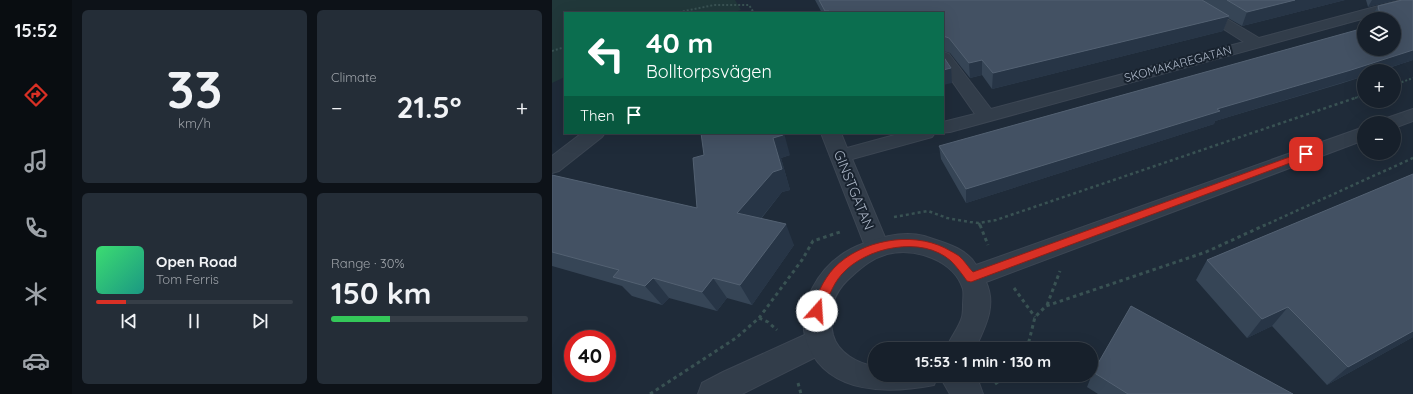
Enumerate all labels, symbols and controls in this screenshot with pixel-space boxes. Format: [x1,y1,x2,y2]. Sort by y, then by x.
map controls [1357,12,1401,160]
button: layers [1357,12,1401,56]
text: 15:52 [15,19,57,42]
text: 40 m [646,25,713,60]
icon: left [580,28,632,80]
street label: SKOMAKAREGATAN [1122,42,1233,85]
text: 33 [167,56,222,121]
text: Bolltorpsvägen [646,60,772,83]
button: + [1357,64,1401,108]
text: Climate [331,69,377,85]
icon: directions [22,81,50,109]
text: 21.5° [396,88,462,126]
text: − [331,94,342,122]
text: + [516,94,528,122]
icon: arrive [623,104,645,126]
text: Then [580,106,615,125]
text: km/h [178,115,211,131]
button: − [1357,116,1401,160]
pin [1289,137,1323,171]
icon: arrive [1295,143,1317,165]
icon: music [22,147,50,175]
street label: GINSTGATAN [830,147,878,233]
icon: phone [22,214,50,242]
text: Open Road [156,252,237,271]
text: Range · 30% [331,255,405,271]
text: Tom Ferris [156,271,219,287]
text: 150 km [331,274,432,312]
icon: climate [22,280,50,308]
position arrow [796,290,838,332]
icon: previous [118,310,140,332]
icon: pause [183,310,205,332]
icon: next [249,310,271,332]
speed limit sign: 40 [564,330,616,382]
icon: car [22,347,50,375]
text: 15:53 · 1 min · 130 m [915,352,1051,371]

